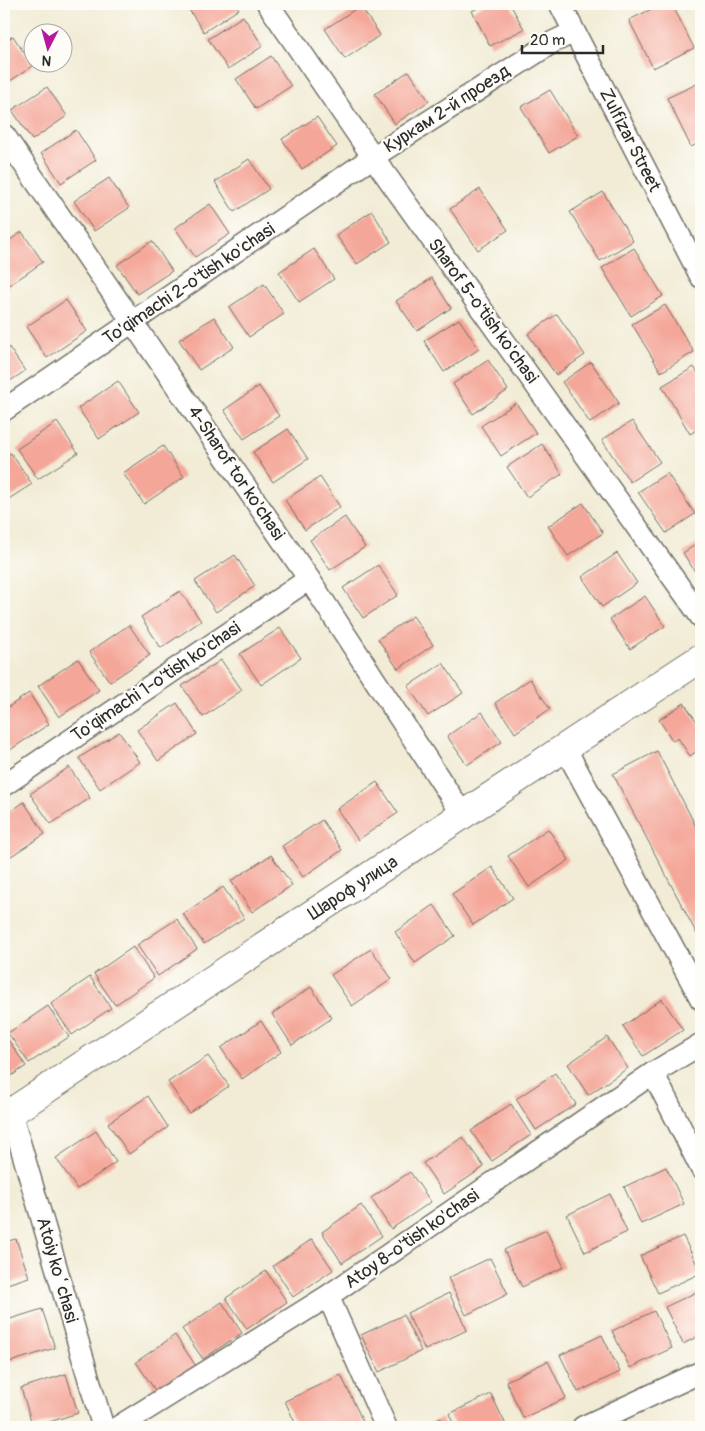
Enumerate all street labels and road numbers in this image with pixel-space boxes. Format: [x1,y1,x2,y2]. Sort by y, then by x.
street label: Куркам 2-й проезд [380,60,515,158]
street label: Zulfizar Street [594,84,666,196]
street label: To'qimachi 2-o'tish ko'chasi [99,218,279,350]
street label: Sharof 5-o'tish ko'chasi [423,234,543,388]
street label: 4-Sharof tor ko'chasi [182,401,290,545]
street label: To'qimachi 1-o'tish ko'chasi [67,617,245,747]
street label: Шароф улица [304,850,402,926]
street label: Atoy 8-o'tish ko'chasi [340,1184,484,1294]
street label: Atoiy koʻchasi [31,1215,83,1325]

